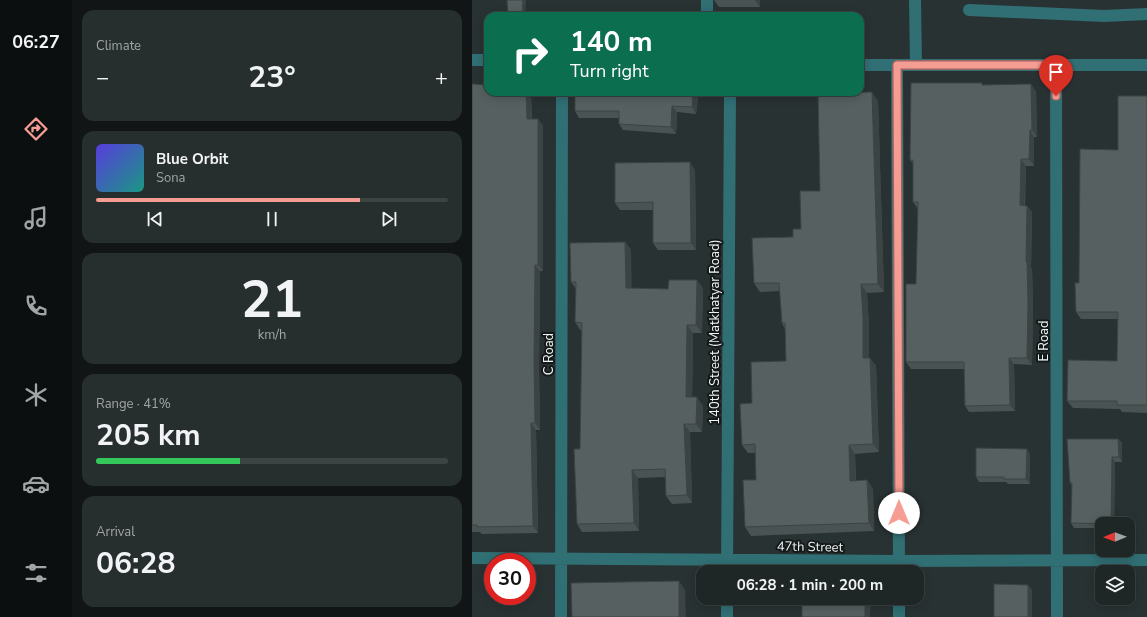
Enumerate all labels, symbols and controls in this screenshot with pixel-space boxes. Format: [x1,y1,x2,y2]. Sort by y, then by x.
text: 140 m [570,23,653,61]
icon: right [504,28,556,80]
text: 06:27 [12,30,60,54]
text: Climate [96,37,141,55]
pin [1039,55,1073,96]
text: 23° [248,57,296,98]
text: Turn right [570,59,649,83]
icon: arrive [1045,61,1067,83]
text: − [96,63,109,93]
text: + [435,63,448,93]
icon: directions [22,115,50,143]
text: Blue Orbit [156,149,228,169]
text: Sona [156,169,186,187]
icon: music [22,204,50,232]
icon: previous [144,208,166,230]
icon: pause [261,208,283,230]
icon: next [378,208,400,230]
street label: 140th Street (Matkhatyar Road) [706,239,724,425]
text: 21 [241,264,303,335]
icon: phone [22,292,50,320]
street label: E Road [1035,320,1053,362]
text: km/h [258,326,286,344]
street label: C Road [540,333,558,375]
icon: climate [22,381,50,409]
text: Range · 41% [96,395,171,413]
text: 205 km [96,415,201,456]
icon: car [22,470,50,498]
position arrow [878,492,920,534]
north arrow [1095,517,1135,557]
map controls [1095,517,1135,605]
text: Arrival [96,523,135,541]
street label: 47th Street [777,537,844,557]
text: 06:28 [96,543,175,584]
speed limit sign: 30 [484,553,536,605]
icon: filters [22,559,50,587]
button: layers [1095,565,1135,605]
text: 06:28 · 1 min · 200 m [737,575,883,595]

